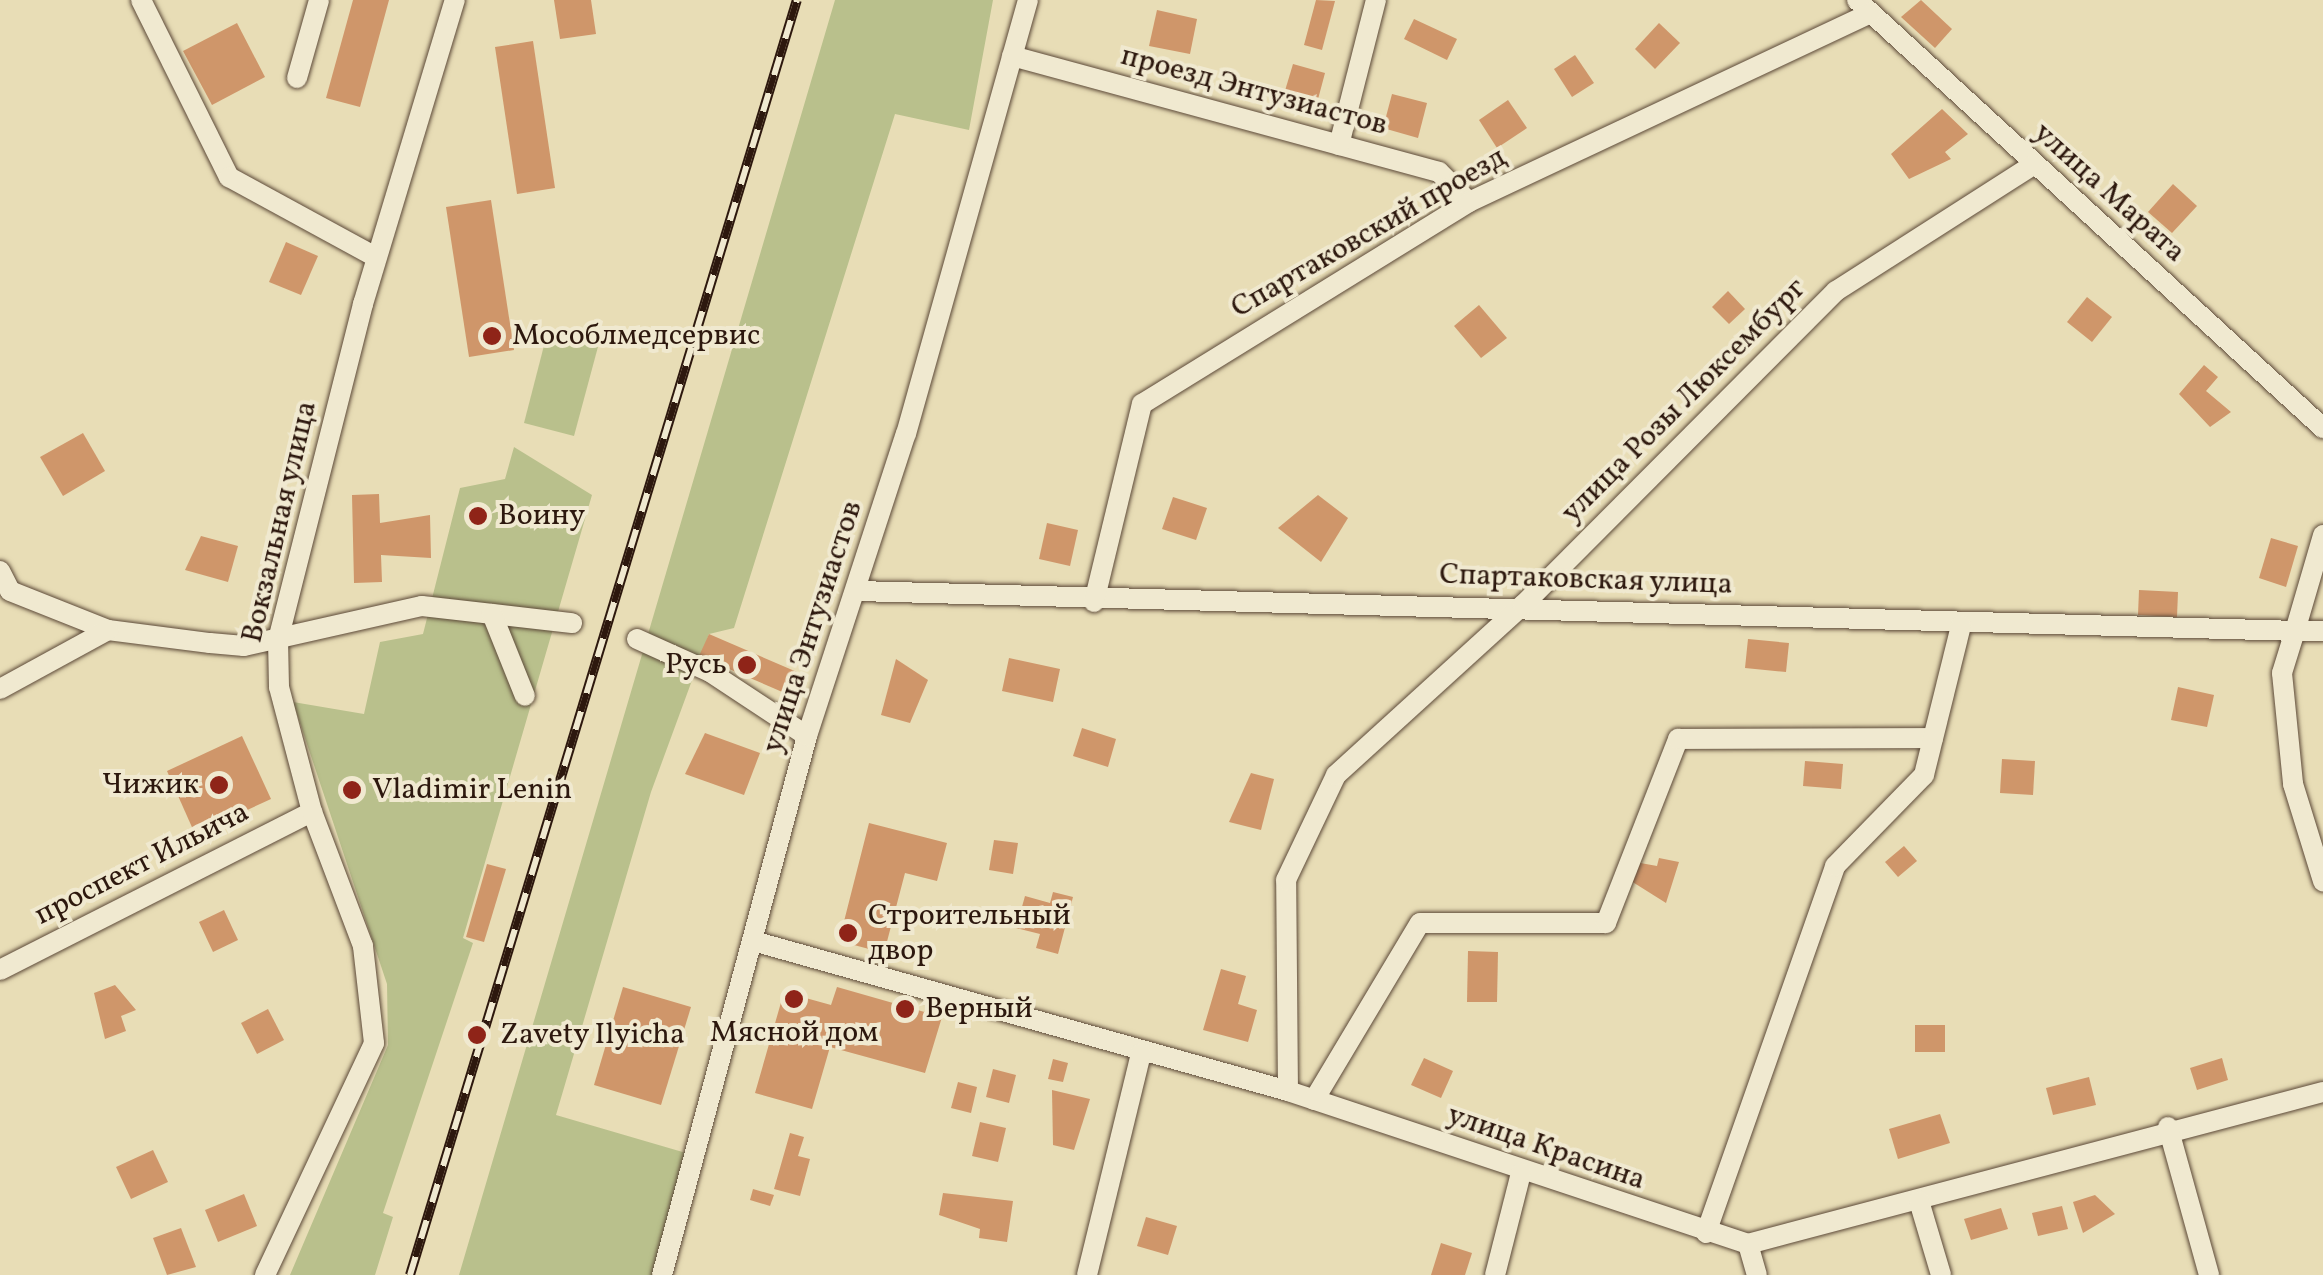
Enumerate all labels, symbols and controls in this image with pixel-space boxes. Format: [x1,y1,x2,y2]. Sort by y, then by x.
street label: проезд Энтузиастов [1117,38,1391,144]
street label: улица Марата [2026,115,2192,271]
street label: Спартаковский проезд [1225,140,1513,326]
street label: улица Розы Люксембург [1554,271,1814,531]
place label: Мособлмедсервис [512,318,760,354]
marker: Мособлмедсервис [481,325,503,347]
street label: Вокзальная улица [235,397,325,647]
street label: улица Энтузиастов [755,496,871,758]
place label: Воину [498,498,585,534]
marker: Воину [467,505,489,527]
street label: Спартаковская улица [1438,557,1734,603]
place label: Русь [665,647,727,683]
marker: Русь [736,654,758,676]
place label: Чижик [102,767,199,803]
place label: Vladimir Lenin [372,772,572,808]
marker: Чижик [208,774,230,796]
marker: Vladimir Lenin [341,779,363,801]
street label: проспект Ильича [29,794,255,934]
place label: Строительный двор [868,898,1071,968]
marker: Строительный двор [837,922,859,944]
marker: Мясной дом [783,988,805,1010]
place label: Верный [925,991,1033,1027]
marker: Верный [894,998,916,1020]
place label: Мясной дом [710,1015,878,1051]
place label: Zavety Ilyicha [500,1017,686,1053]
marker: Zavety Ilyicha [464,1022,490,1048]
street label: улица Красина [1442,1097,1650,1199]

